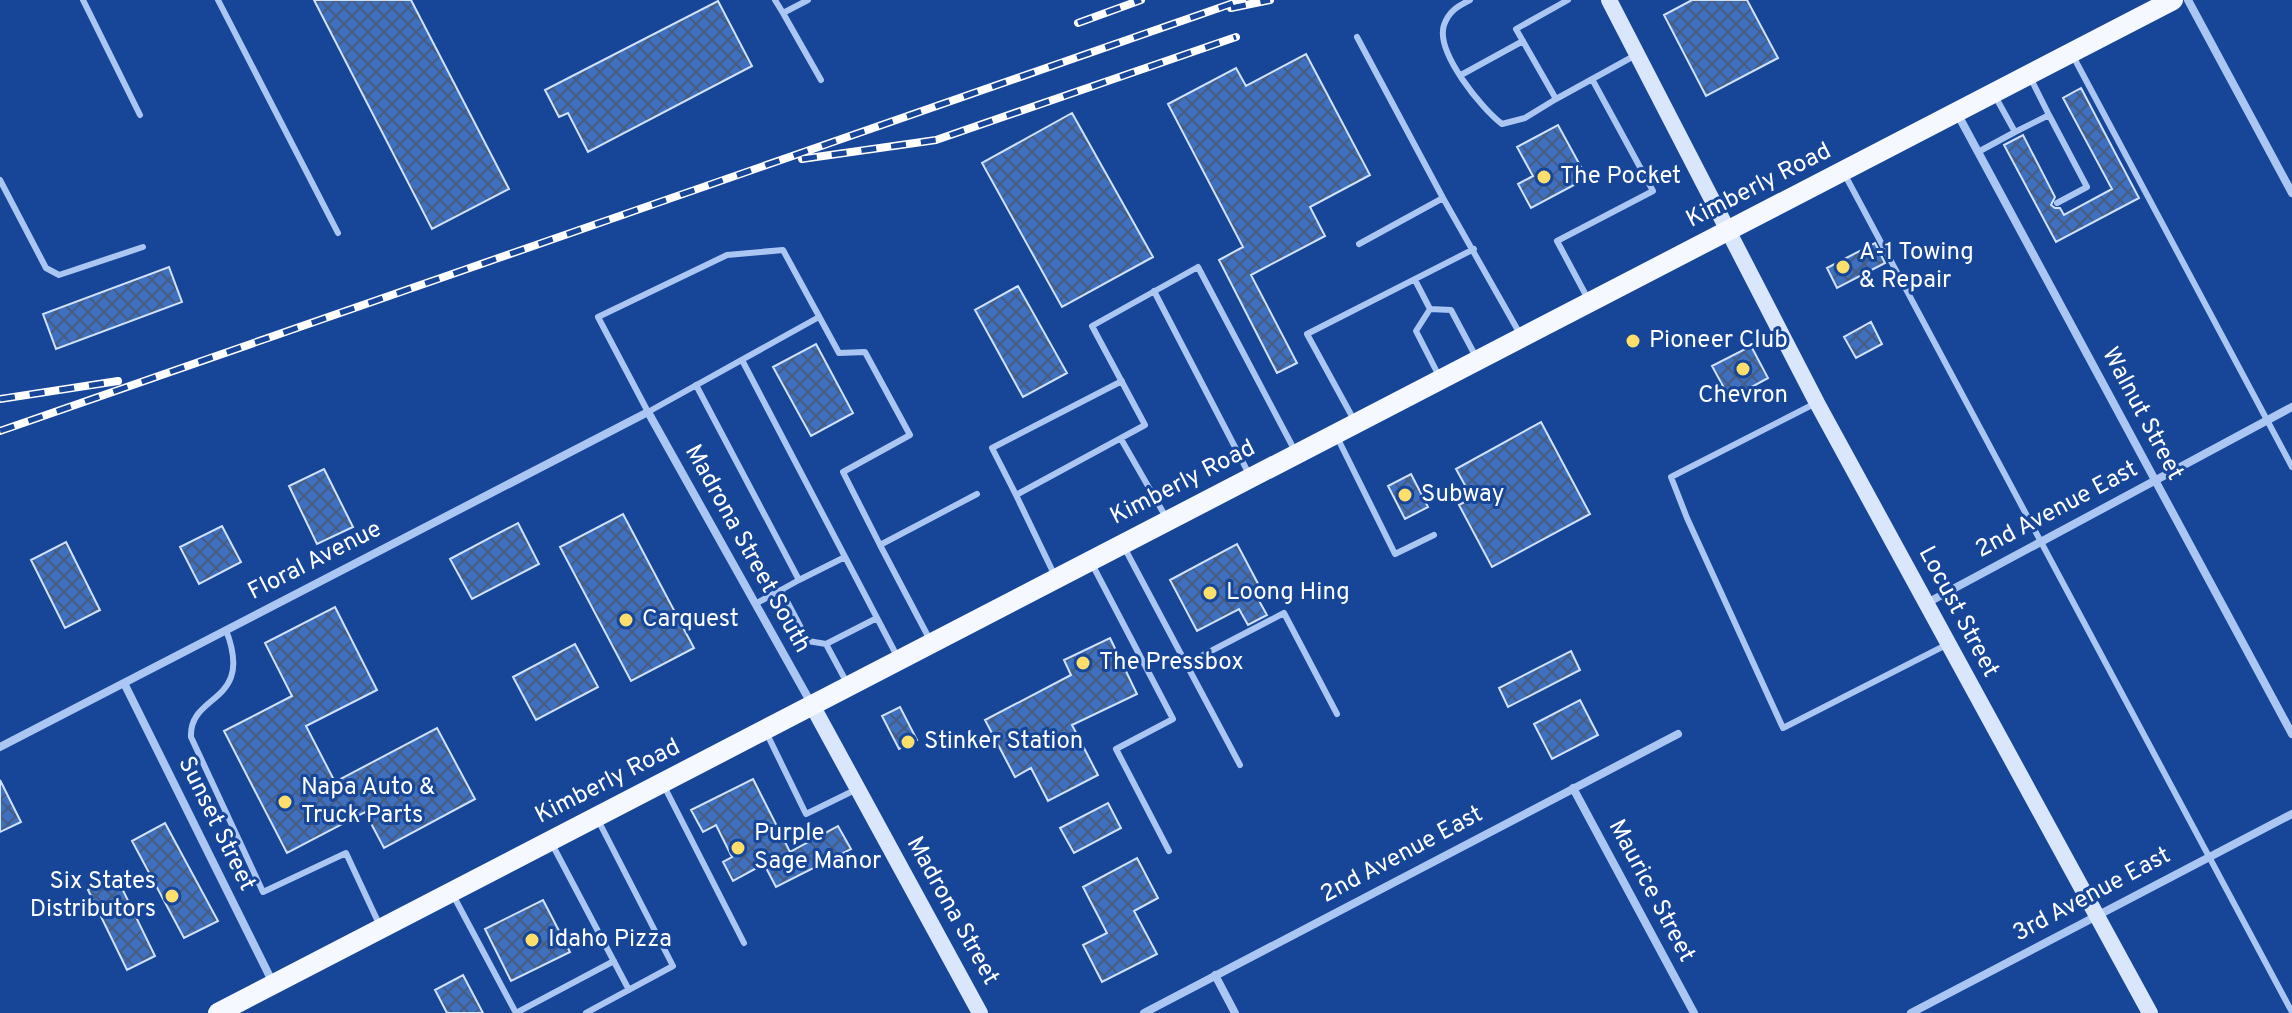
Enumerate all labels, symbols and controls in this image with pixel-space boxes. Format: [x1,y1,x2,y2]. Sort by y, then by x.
street label: Kimberly Road [1681,137,1837,235]
place label: The Pocket [1560,162,1681,192]
marker: The Pocket [1535,168,1553,186]
place label: A-1 Towing & Repair [1859,238,1974,296]
marker: A-1 Towing & Repair [1834,258,1852,276]
place label: Pioneer Club [1649,326,1788,356]
marker: Pioneer Club [1624,332,1642,350]
street label: Walnut Street [2094,342,2190,486]
marker: Chevron [1734,360,1752,378]
place label: Chevron [1698,381,1788,411]
street label: Kimberly Road [1105,434,1261,532]
street label: Madrona Street South [677,440,817,658]
street label: 2nd Avenue East [1971,455,2143,565]
place label: Subway [1421,480,1504,510]
marker: Subway [1396,486,1414,504]
street label: Floral Avenue [243,515,387,607]
street label: Locust Street [1911,541,2005,683]
place label: Loong Hing [1226,578,1350,608]
marker: Loong Hing [1201,584,1219,602]
place label: Carquest [642,605,739,635]
marker: Carquest [617,611,635,629]
place label: The Pressbox [1099,648,1244,678]
marker: The Pressbox [1074,654,1092,672]
place label: Stinker Station [924,727,1083,757]
street label: Kimberly Road [530,733,686,831]
marker: Stinker Station [899,733,917,751]
street label: Sunset Street [171,752,261,896]
place label: Napa Auto & Truck Parts [301,773,435,831]
marker: Napa Auto & Truck Parts [276,793,294,811]
street label: 2nd Avenue East [1316,800,1488,910]
street label: Maurice Street [1601,815,1701,967]
place label: Purple Sage Manor [754,819,881,877]
street label: Madrona Street [899,832,1005,990]
marker: Purple Sage Manor [729,839,747,857]
street label: 3rd Avenue East [2008,841,2176,949]
place label: Six States Distributors [30,867,156,925]
marker: Six States Distributors [163,887,181,905]
place label: Idaho Pizza [548,925,672,955]
marker: Idaho Pizza [523,931,541,949]

